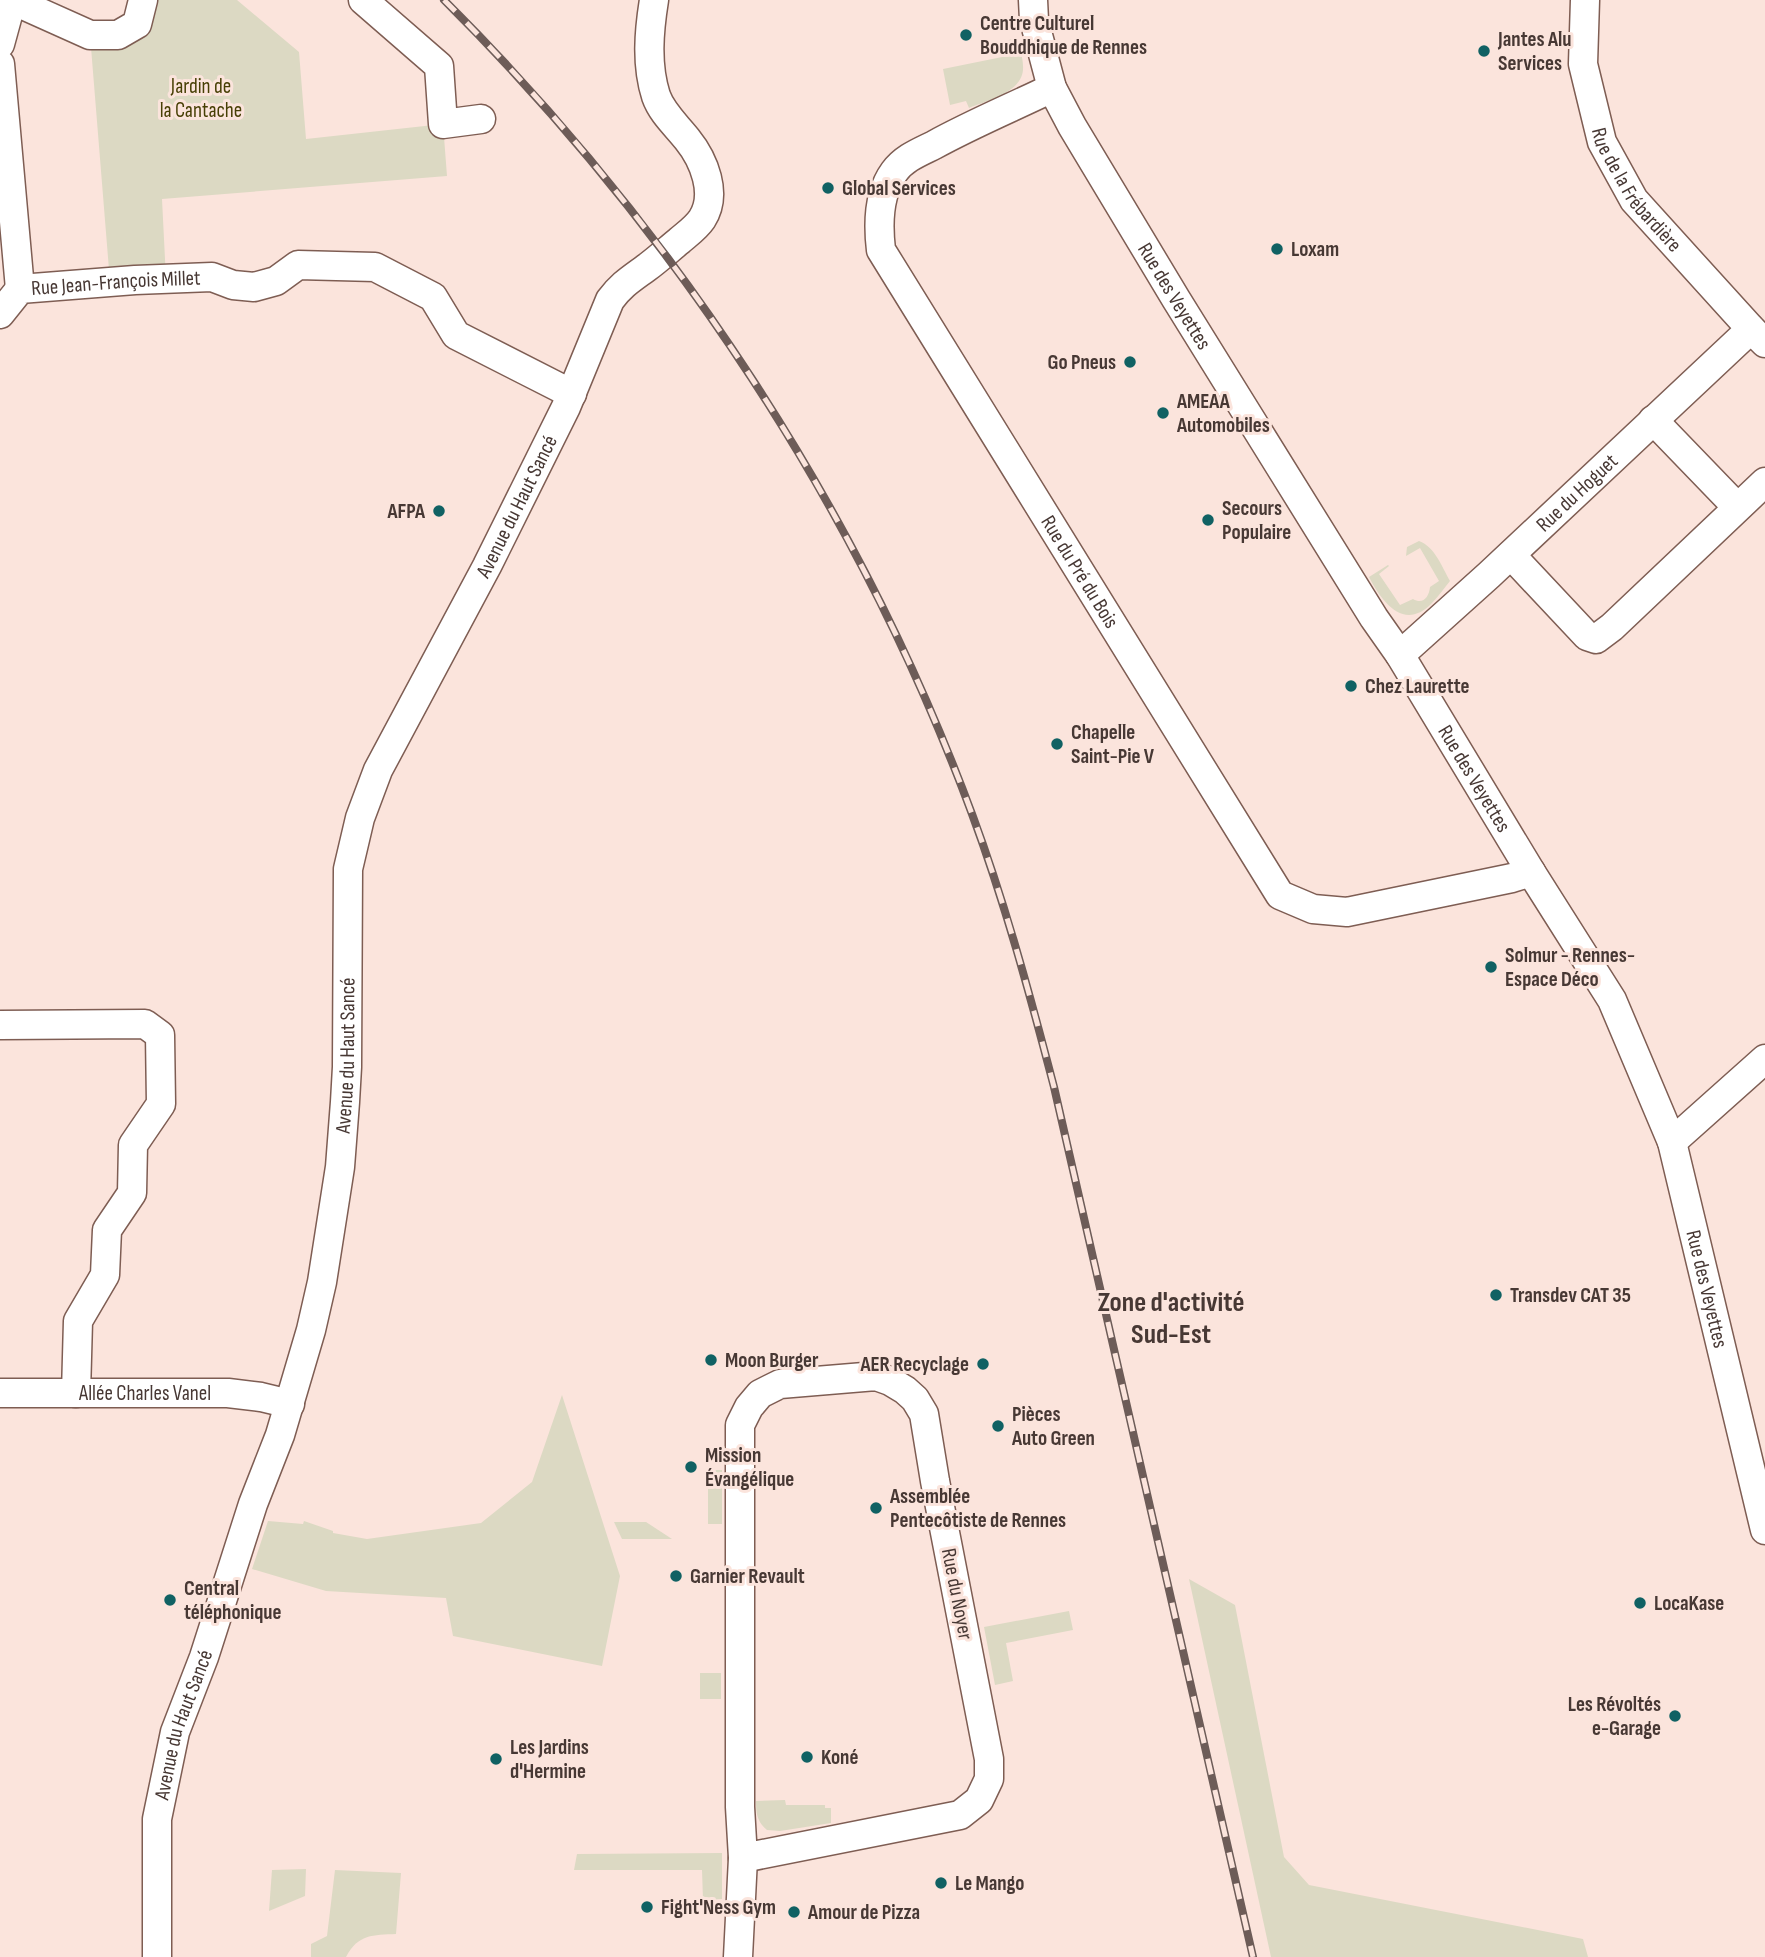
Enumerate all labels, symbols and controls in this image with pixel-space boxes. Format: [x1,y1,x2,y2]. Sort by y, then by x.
place label: Centre Culturel Bouddhique de Rennes [980,11,1147,60]
marker: Centre Culturel Bouddhique de Rennes [958,27,974,43]
place label: Jantes Alu Services [1497,27,1572,76]
marker: Jantes Alu Services [1476,43,1492,59]
park label: Jardin de la Cantache [160,74,242,123]
street label: Rue de la Frébardière [1586,125,1687,257]
place label: Global Services [842,176,956,201]
marker: Global Services [820,180,836,196]
place label: Loxam [1291,237,1339,262]
street label: Rue des Veyettes [1133,238,1217,354]
marker: Loxam [1269,241,1285,257]
street label: Rue Jean-François Millet [30,265,201,301]
place label: Go Pneus [1048,350,1116,375]
marker: Go Pneus [1122,354,1138,370]
place label: AMEAA Automobiles [1176,389,1270,438]
marker: AMEAA Automobiles [1155,405,1171,421]
street label: Avenue du Haut Sancé [470,431,563,583]
street label: Rue du Hoguet [1531,448,1623,537]
place label: Secours Populaire [1222,496,1291,545]
place label: AFPA [386,499,426,524]
marker: AFPA [431,503,447,519]
street label: Rue du Pré du Bois [1036,511,1124,633]
marker: Secours Populaire [1200,512,1216,528]
place label: Chez Laurette [1365,674,1470,699]
marker: Chez Laurette [1343,678,1359,694]
place label: Chapelle Saint-Pie V [1071,720,1155,769]
street label: Rue des Veyettes [1433,720,1516,836]
marker: Chapelle Saint-Pie V [1049,736,1065,752]
place label: Solmur - Rennes- Espace Déco [1505,943,1635,992]
marker: Solmur - Rennes- Espace Déco [1483,959,1499,975]
street label: Avenue du Haut Sancé [330,977,360,1135]
street label: Rue des Veyettes [1681,1227,1733,1350]
place label: Transdev CAT 35 [1510,1283,1631,1308]
district label: Zone d'activité Sud-Est [1098,1286,1244,1351]
marker: Transdev CAT 35 [1488,1287,1504,1303]
place label: Moon Burger [725,1348,819,1373]
marker: Moon Burger [703,1352,719,1368]
place label: AER Recyclage [860,1352,969,1377]
marker: AER Recyclage [975,1356,991,1372]
street label: Allée Charles Vanel [78,1381,211,1406]
place label: Pièces Auto Green [1011,1402,1095,1451]
marker: Pièces Auto Green [990,1418,1006,1434]
place label: Mission Évangélique [705,1443,794,1492]
marker: Mission Évangélique [683,1459,699,1475]
place label: Assemblée Pentecôtiste de Rennes [889,1484,1066,1533]
marker: Assemblée Pentecôtiste de Rennes [868,1500,884,1516]
street label: Rue du Noyer [936,1546,978,1642]
place label: Garnier Revault [690,1564,805,1589]
marker: Garnier Revault [668,1568,684,1584]
place label: Central téléphonique [184,1576,282,1625]
place label: LocaKase [1654,1591,1724,1616]
marker: Central téléphonique [162,1592,178,1608]
marker: LocaKase [1632,1595,1648,1611]
street label: Avenue du Haut Sancé [149,1647,218,1803]
place label: Les Révoltés e-Garage [1568,1692,1661,1741]
marker: Les Révoltés e-Garage [1667,1708,1683,1724]
place label: Les Jardins d'Hermine [510,1735,589,1784]
place label: Koné [821,1745,858,1770]
marker: Koné [799,1749,815,1765]
marker: Les Jardins d'Hermine [488,1751,504,1767]
place label: Le Mango [955,1871,1024,1896]
marker: Le Mango [933,1875,949,1891]
place label: Fight'Ness Gym [661,1895,776,1920]
marker: Fight'Ness Gym [639,1899,655,1915]
place label: Amour de Pizza [807,1900,920,1925]
marker: Amour de Pizza [786,1904,802,1920]

